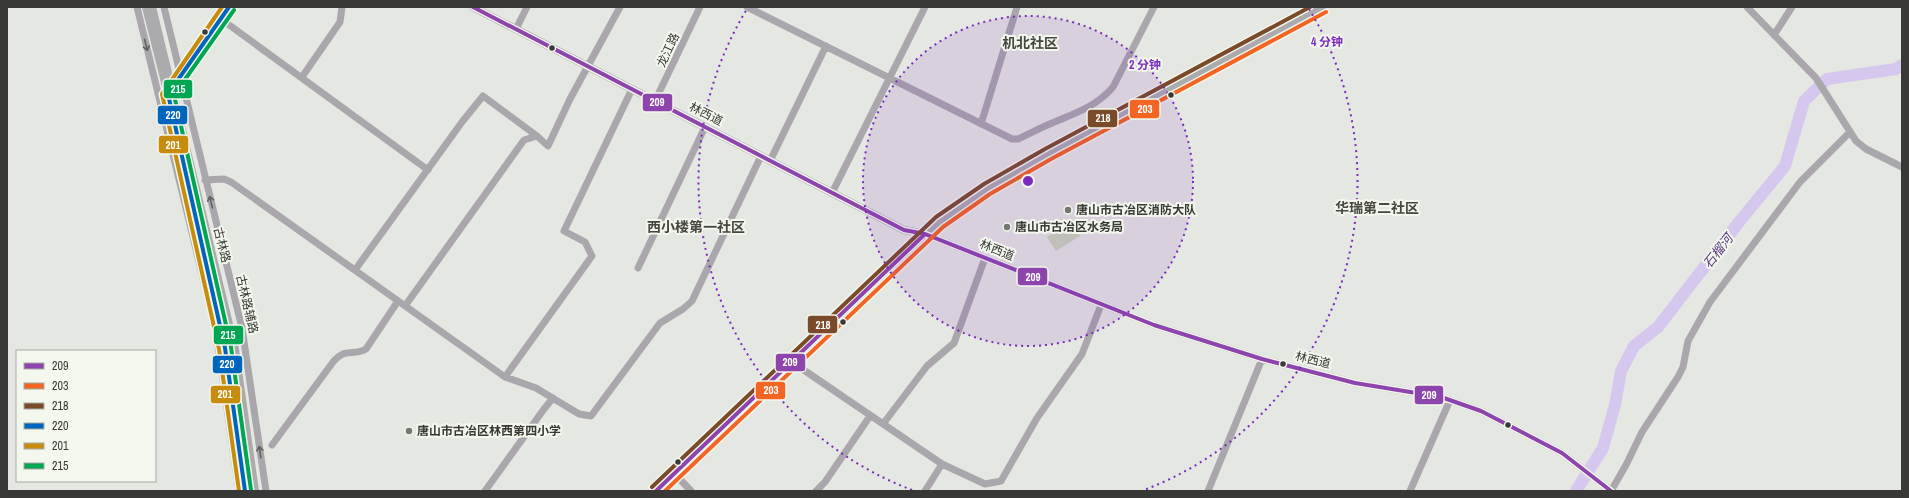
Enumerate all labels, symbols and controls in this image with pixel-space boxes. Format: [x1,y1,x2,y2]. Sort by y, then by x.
unlabelled marker [200,27,210,37]
street label: 龙江路 [653,30,683,70]
district label: 机北社区 [1002,34,1058,52]
text: 4 分钟 [1311,34,1343,50]
one-way arrow [143,38,150,51]
unlabelled marker [547,43,557,53]
text: 2 分钟 [1129,57,1161,73]
line badge: 215 [163,79,193,99]
text: 215 [170,82,186,96]
unlabelled marker [1166,90,1176,100]
line badge: 209 [642,93,673,112]
text: 209 [649,95,665,109]
street label: 林西道 [686,99,726,129]
line badge: 203 [1129,99,1160,119]
text: 203 [1137,102,1153,116]
line badge: 220 [157,105,188,125]
text: 220 [165,108,181,122]
line badge: 218 [1087,109,1118,128]
text: 218 [1095,111,1111,125]
line badge: 201 [158,135,189,154]
text: 201 [165,138,181,152]
centre of rings [1021,174,1035,188]
one-way arrow [206,195,214,208]
district label: 华瑞第二社区 [1335,199,1419,217]
place label: 唐山市古冶区消防大队 [1076,202,1196,218]
marker: 唐山市古冶区消防大队 [1063,205,1073,215]
district label: 西小楼第一社区 [647,218,745,236]
place label: 唐山市古冶区水务局 [1015,219,1123,235]
marker: 唐山市古冶区水务局 [1002,222,1012,232]
street label: 古林路 [210,226,234,264]
water label: 石榴河 [1699,228,1739,272]
street label: 林西道 [977,236,1017,264]
line badge: 209 [1017,267,1048,286]
text: 209 [1025,270,1041,284]
street label: 古林路辅路 [232,273,262,335]
line badge: 218 [807,315,838,334]
unlabelled marker [838,317,848,327]
text: 218 [815,318,831,332]
line badge: 215 [213,325,244,345]
text: 215 [220,328,236,342]
street label: 林西道 [1294,348,1332,372]
legend [16,350,156,482]
line badge: 209 [775,353,806,372]
line badge: 220 [212,355,243,374]
text: 209 [782,355,798,369]
text: 220 [219,357,235,371]
text: 209 [52,358,68,374]
unlabelled marker [1278,359,1288,369]
text: 203 [52,378,68,394]
line badge: 203 [755,381,786,400]
text: 203 [763,383,779,397]
line badge: 201 [210,385,241,404]
line badge: 209 [1414,385,1444,405]
text: 201 [217,387,233,401]
text: 209 [1421,388,1437,402]
text: 218 [52,398,68,414]
text: 220 [52,418,68,434]
unlabelled marker [1503,420,1513,430]
place label: 唐山市古冶区林西第四小学 [417,423,561,439]
marker: 唐山市古冶区林西第四小学 [404,426,414,436]
text: 201 [52,438,69,454]
one-way arrow [256,446,264,459]
unlabelled marker [673,457,683,467]
text: 215 [52,458,69,474]

